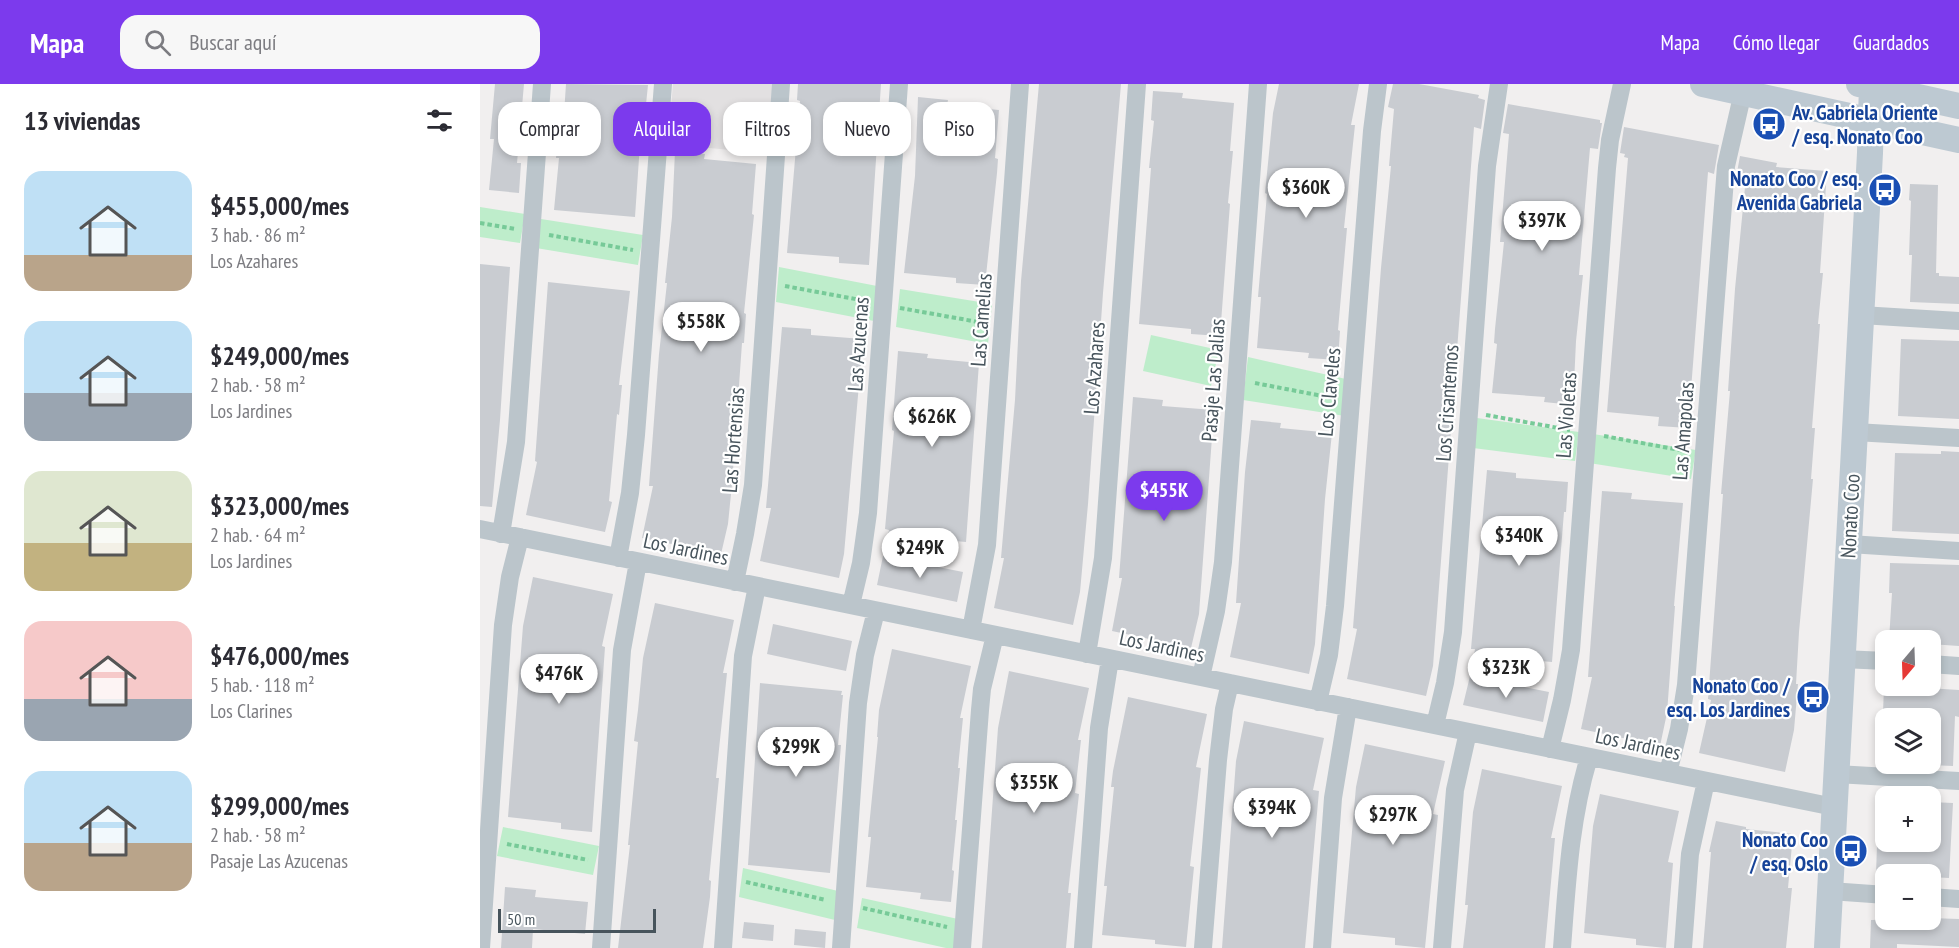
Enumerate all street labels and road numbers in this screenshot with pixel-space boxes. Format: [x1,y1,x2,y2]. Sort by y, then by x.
street label: Las Camelias [964,272,998,368]
street label: Las Azucenas [841,296,875,392]
street label: Pasaje Las Dalias [1195,318,1231,442]
street label: Los Azahares [1077,321,1111,415]
street label: Los Crisantemos [1429,344,1465,462]
street label: Los Claveles [1312,347,1346,437]
street label: Las Violetas [1550,371,1582,459]
street label: Las Amapolas [1666,381,1700,481]
street label: Las Hortensias [716,386,750,494]
street label: Nonato Coo [1834,473,1866,559]
street label: Los Jardines [641,527,731,571]
street label: Los Jardines [1117,624,1207,668]
street label: Los Jardines [1593,722,1683,766]

